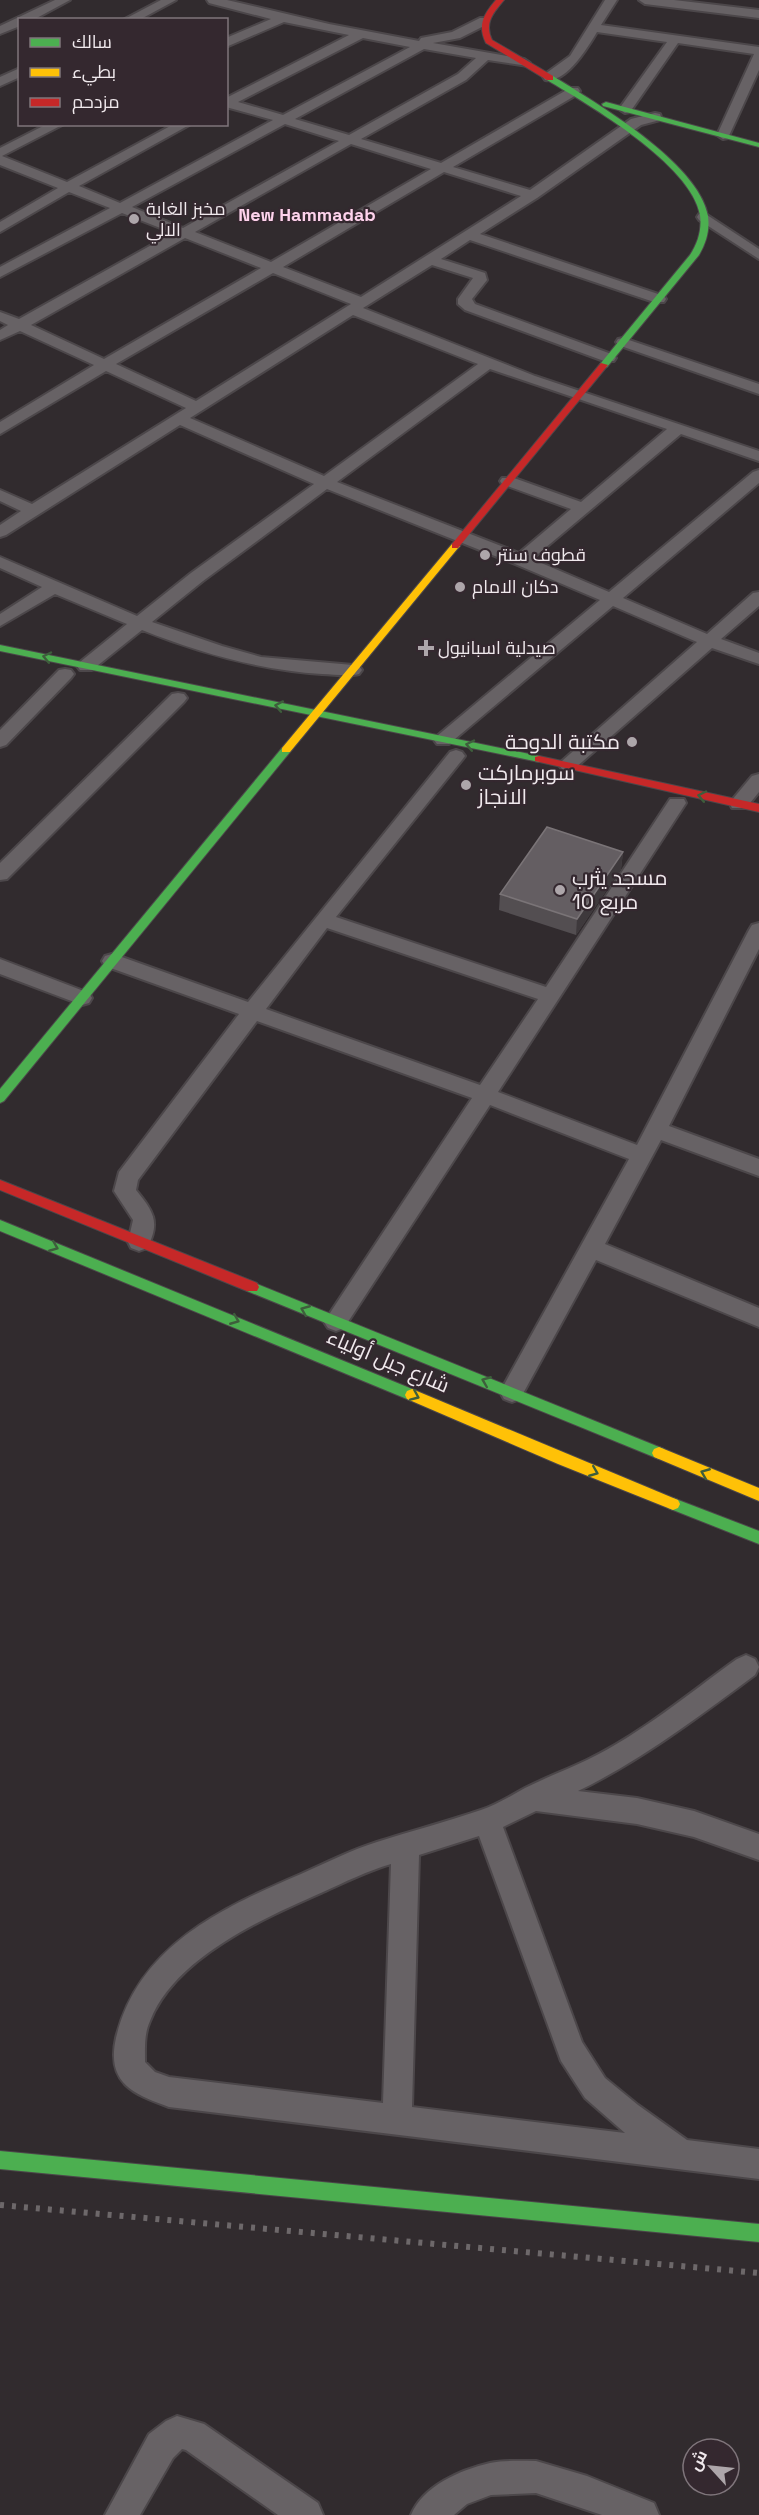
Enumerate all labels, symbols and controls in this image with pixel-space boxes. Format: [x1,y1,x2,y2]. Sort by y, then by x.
legend [18,18,228,126]
text: سالك [72,30,112,53]
text: بطيء [72,60,116,86]
text: مزدحم [72,90,120,114]
place label: مخبز الغابة الالي [146,197,226,244]
district label: New Hammadab [238,203,376,226]
marker: مخبز الغابة الالي [127,212,141,226]
place label: قطوف سنتر [496,543,586,566]
marker: قطوف سنتر [478,548,492,562]
place label: دكان الامام [472,575,558,599]
marker: دكان الامام [453,580,467,594]
place label: صيدلية اسبانيول [438,636,556,659]
marker: صيدلية اسبانيول [419,641,433,655]
one-way arrow [43,652,53,665]
one-way arrow [275,700,285,713]
place label: مكتبة الدوحة [505,728,620,755]
marker: مكتبة الدوحة [625,735,639,749]
one-way arrow [466,739,476,752]
place label: سوبرماركت الانجاز [477,759,575,810]
marker: سوبرماركت الانجاز [459,778,473,792]
one-way arrow [697,790,707,803]
place label: مسجد يثرب مربع 10 [572,864,668,916]
marker: مسجد يثرب مربع 10 [553,883,567,897]
one-way arrow [49,1239,59,1252]
one-way arrow [300,1305,311,1317]
one-way arrow [229,1313,240,1325]
street label: شارع جبل أولياء [322,1323,454,1399]
one-way arrow [481,1376,492,1389]
one-way arrow [408,1388,419,1400]
one-way arrow [588,1465,599,1477]
one-way arrow [700,1467,711,1480]
north arrow [681,2437,741,2497]
text: ش [684,2447,712,2474]

